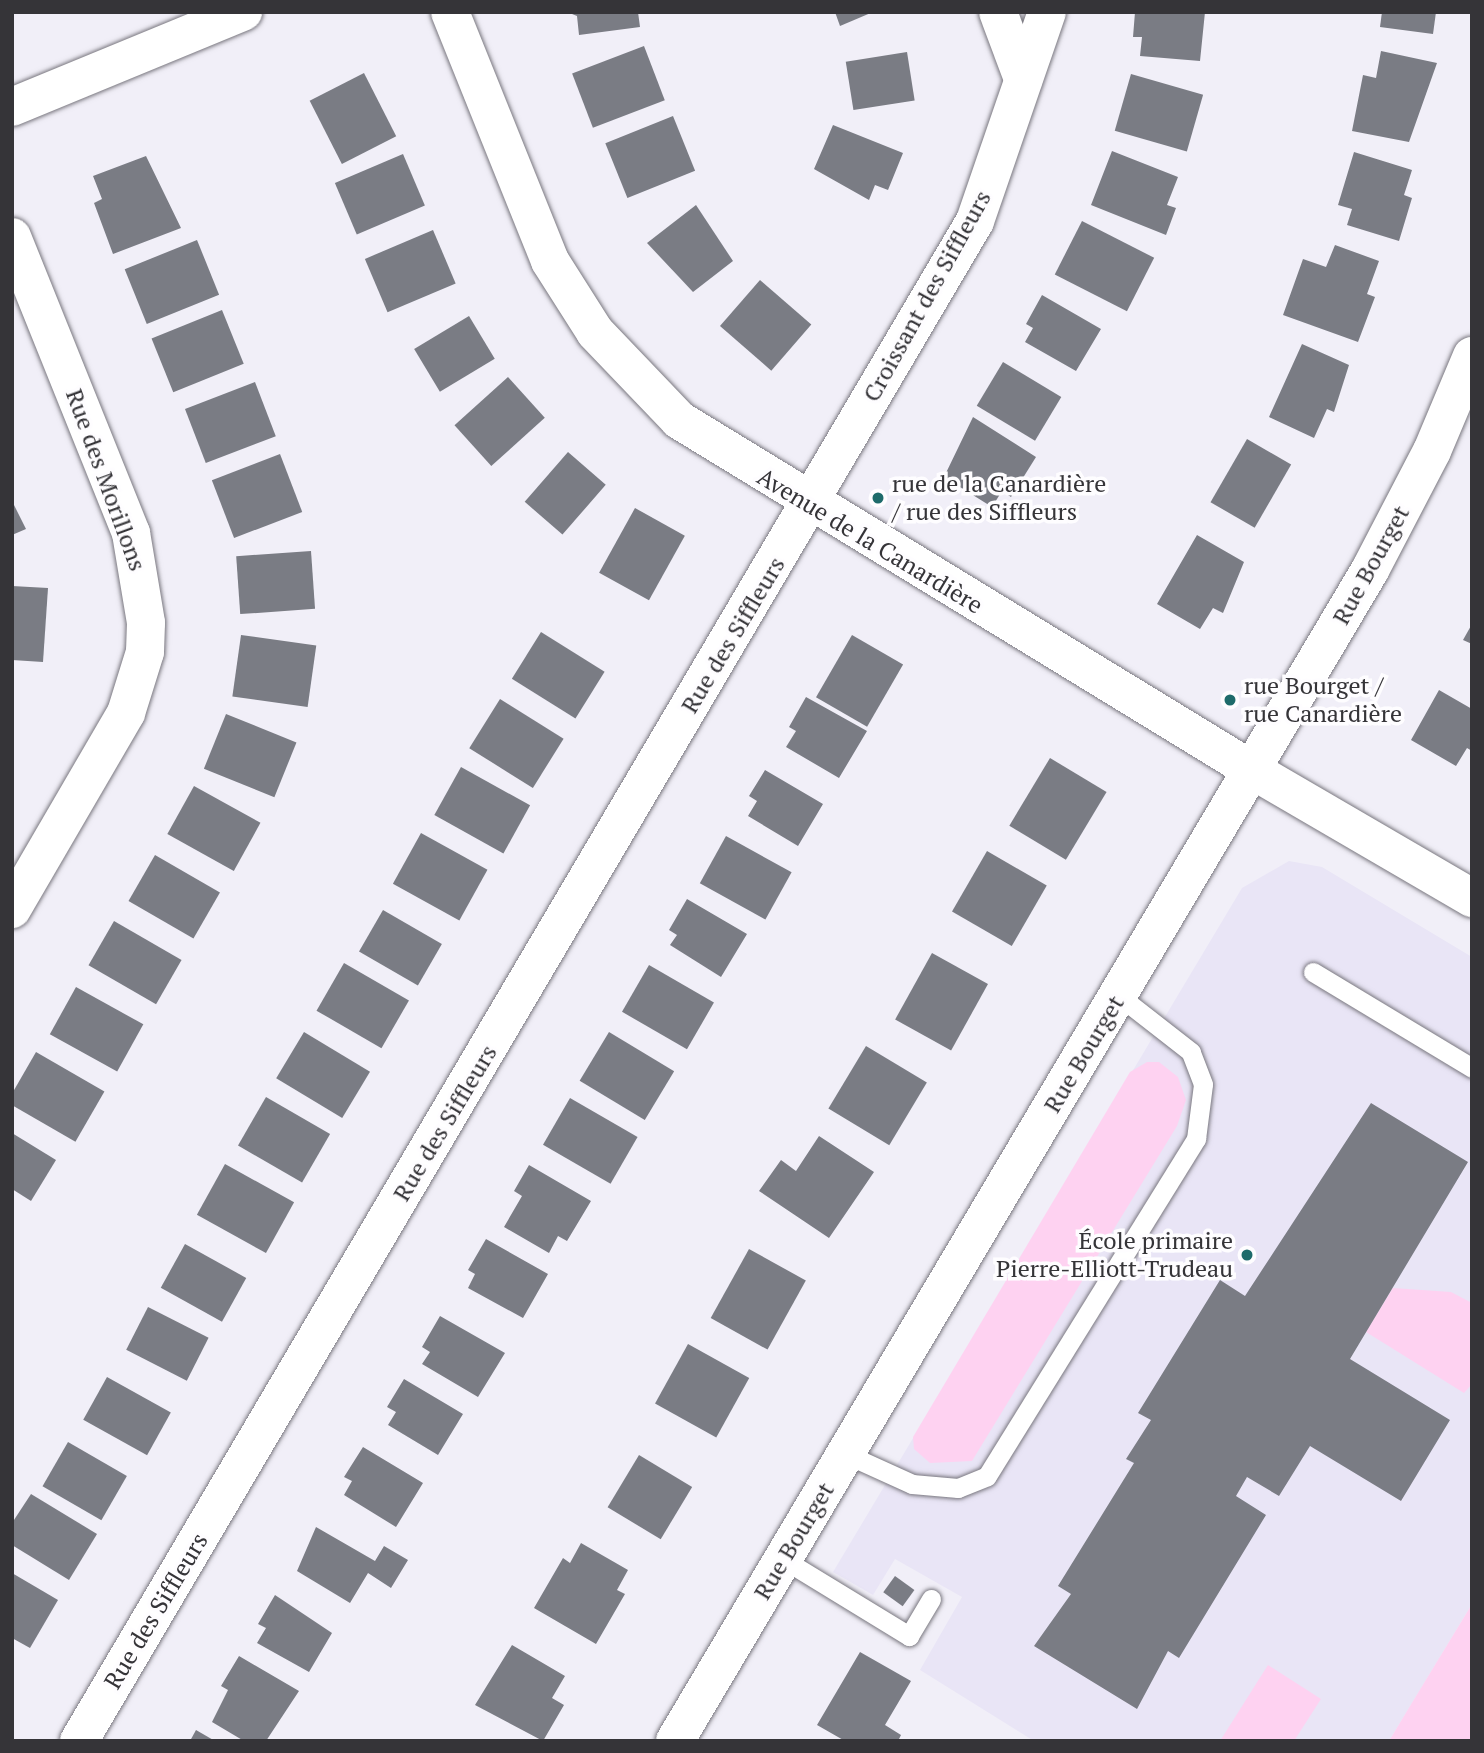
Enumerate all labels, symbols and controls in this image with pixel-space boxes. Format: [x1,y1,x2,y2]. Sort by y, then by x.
street label: Croissant des Siffleurs [857,185,997,407]
street label: Rue des Morillons [60,385,152,575]
street label: Avenue de la Canardière [752,462,988,620]
place label: rue de la Canardière / rue des Siffleurs [892,470,1106,526]
marker: rue de la Canardière / rue des Siffleurs [870,490,886,506]
street label: Rue Bourget [1327,500,1415,630]
street label: Rue des Siffleurs [675,552,791,718]
place label: rue Bourget / rue Canardière [1244,672,1402,728]
marker: rue Bourget / rue Canardière [1222,692,1238,708]
street label: Rue Bourget [1038,990,1130,1118]
street label: Rue des Siffleurs [387,1040,503,1206]
place label: École primaire Pierre-Elliott-Trudeau [996,1227,1233,1283]
marker: École primaire Pierre-Elliott-Trudeau [1239,1247,1255,1263]
street label: Rue Bourget [748,1477,840,1605]
street label: Rue des Siffleurs [98,1528,214,1694]

